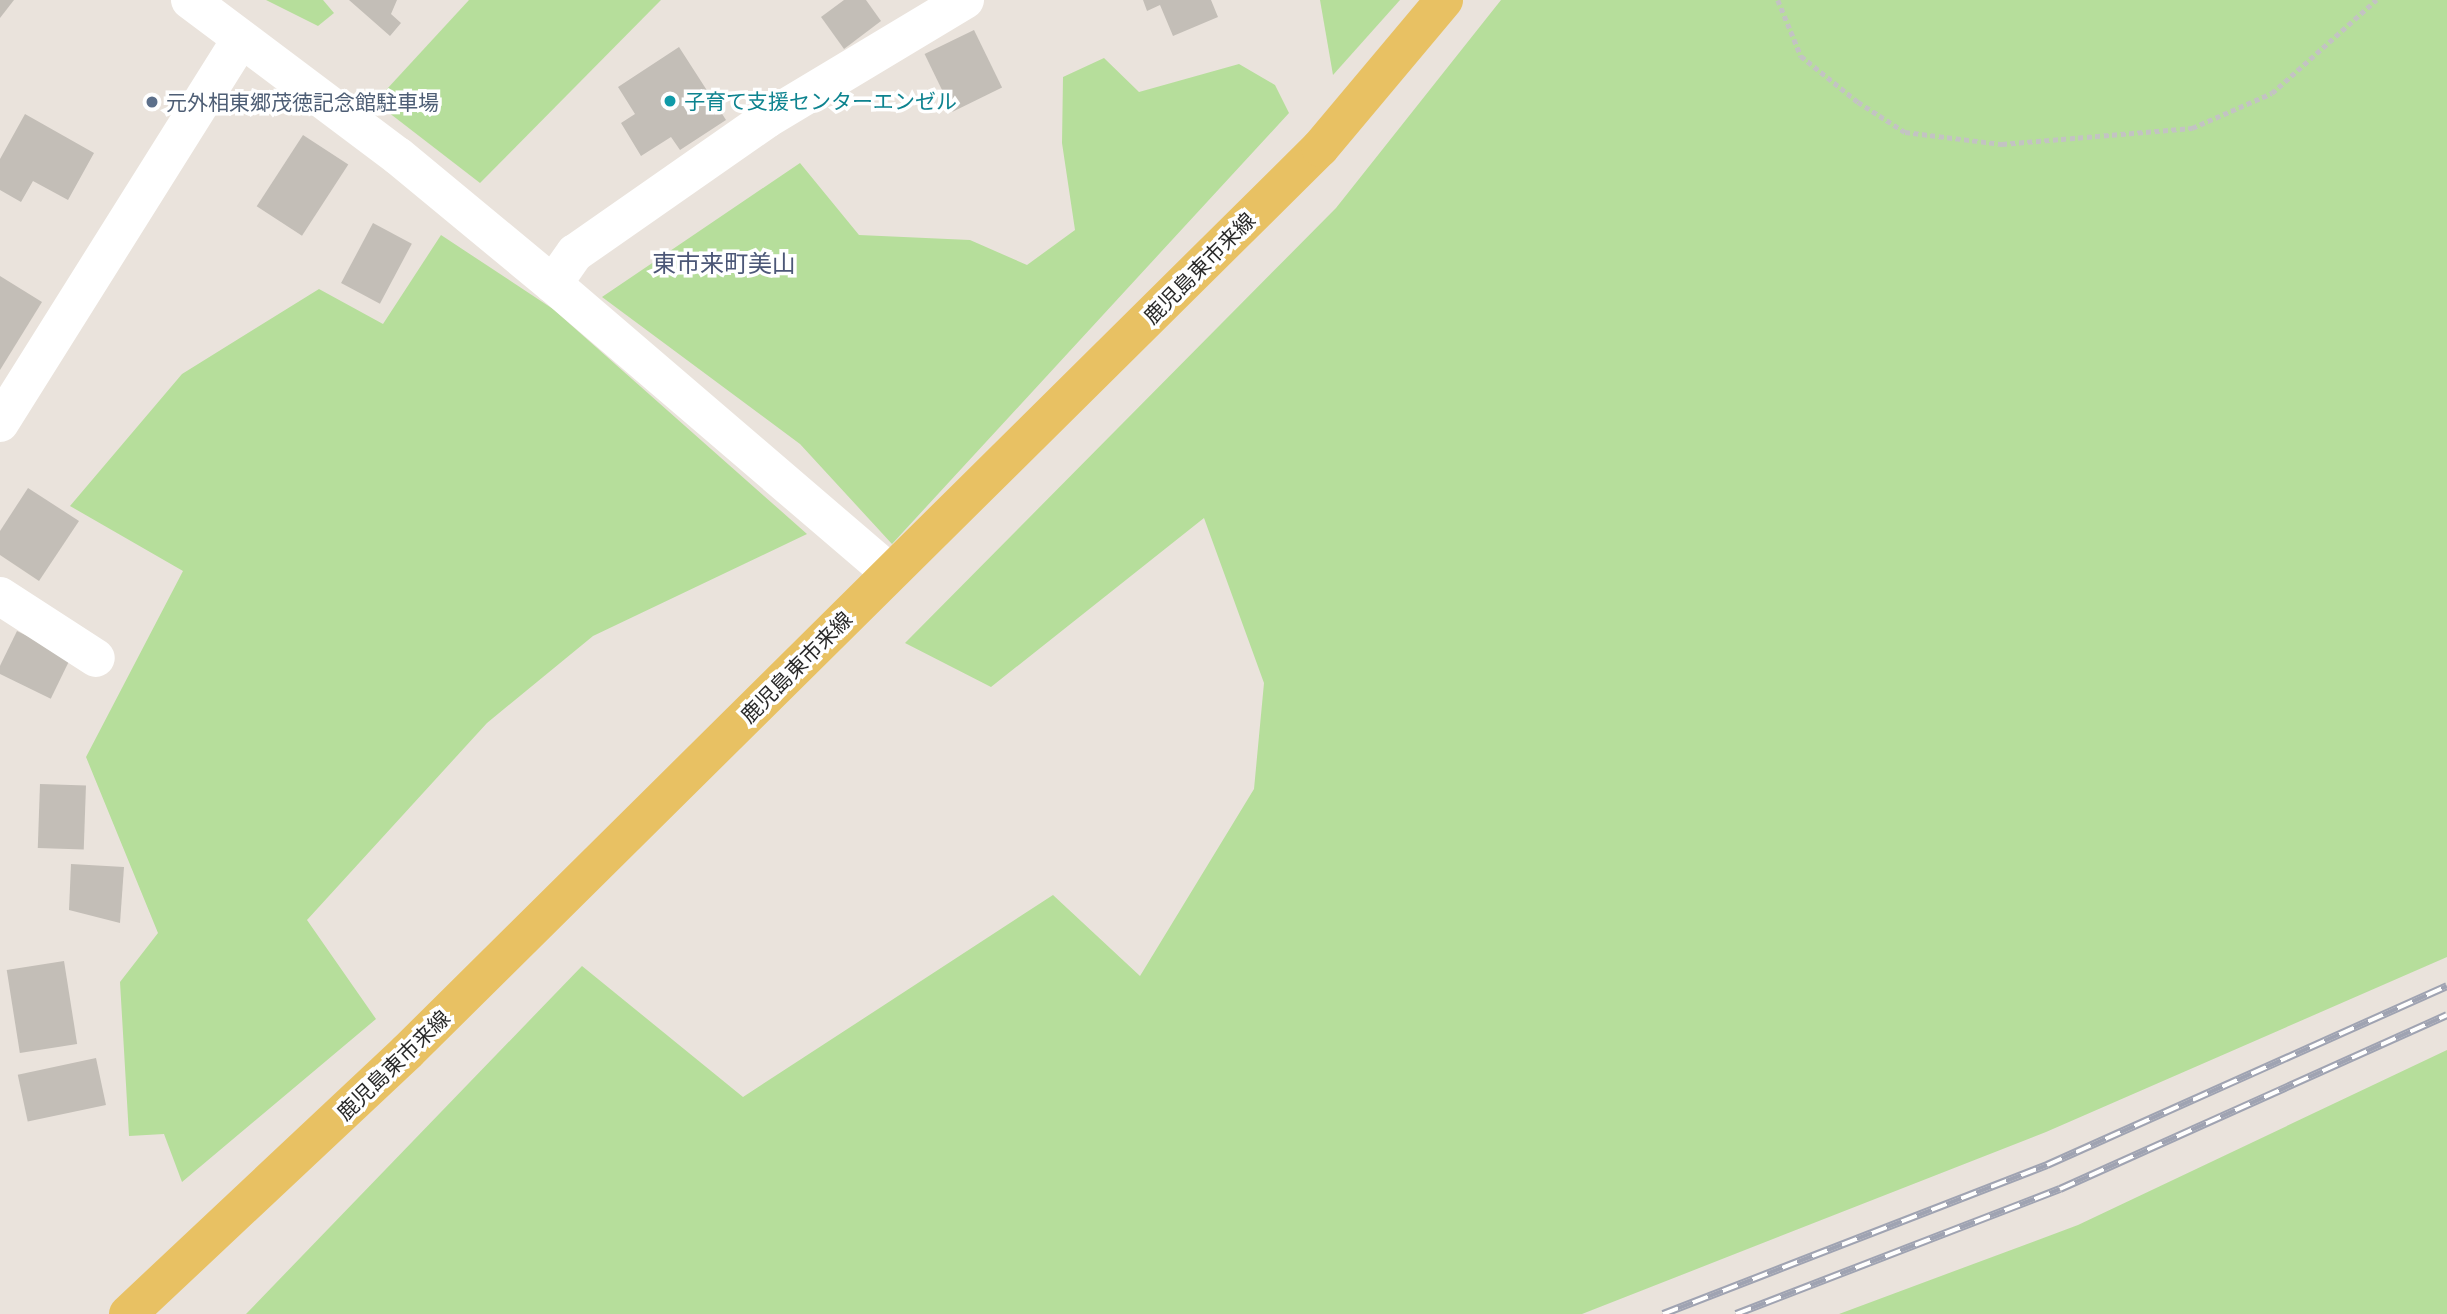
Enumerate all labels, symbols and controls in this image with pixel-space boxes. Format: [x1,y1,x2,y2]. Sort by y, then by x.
place label: 子育て支援センターエンゼル [684,88,957,114]
place label: 元外相東郷茂徳記念館駐車場 [166,89,439,115]
marker: 子育て支援センターエンゼル [662,93,678,109]
marker: 元外相東郷茂徳記念館駐車場 [144,94,160,110]
street label: 鹿児島東市来線 [1138,207,1260,329]
district label: 東市来町美山 [652,249,796,277]
street label: 鹿児島東市来線 [735,606,857,728]
street label: 鹿児島東市来線 [331,1005,455,1125]

